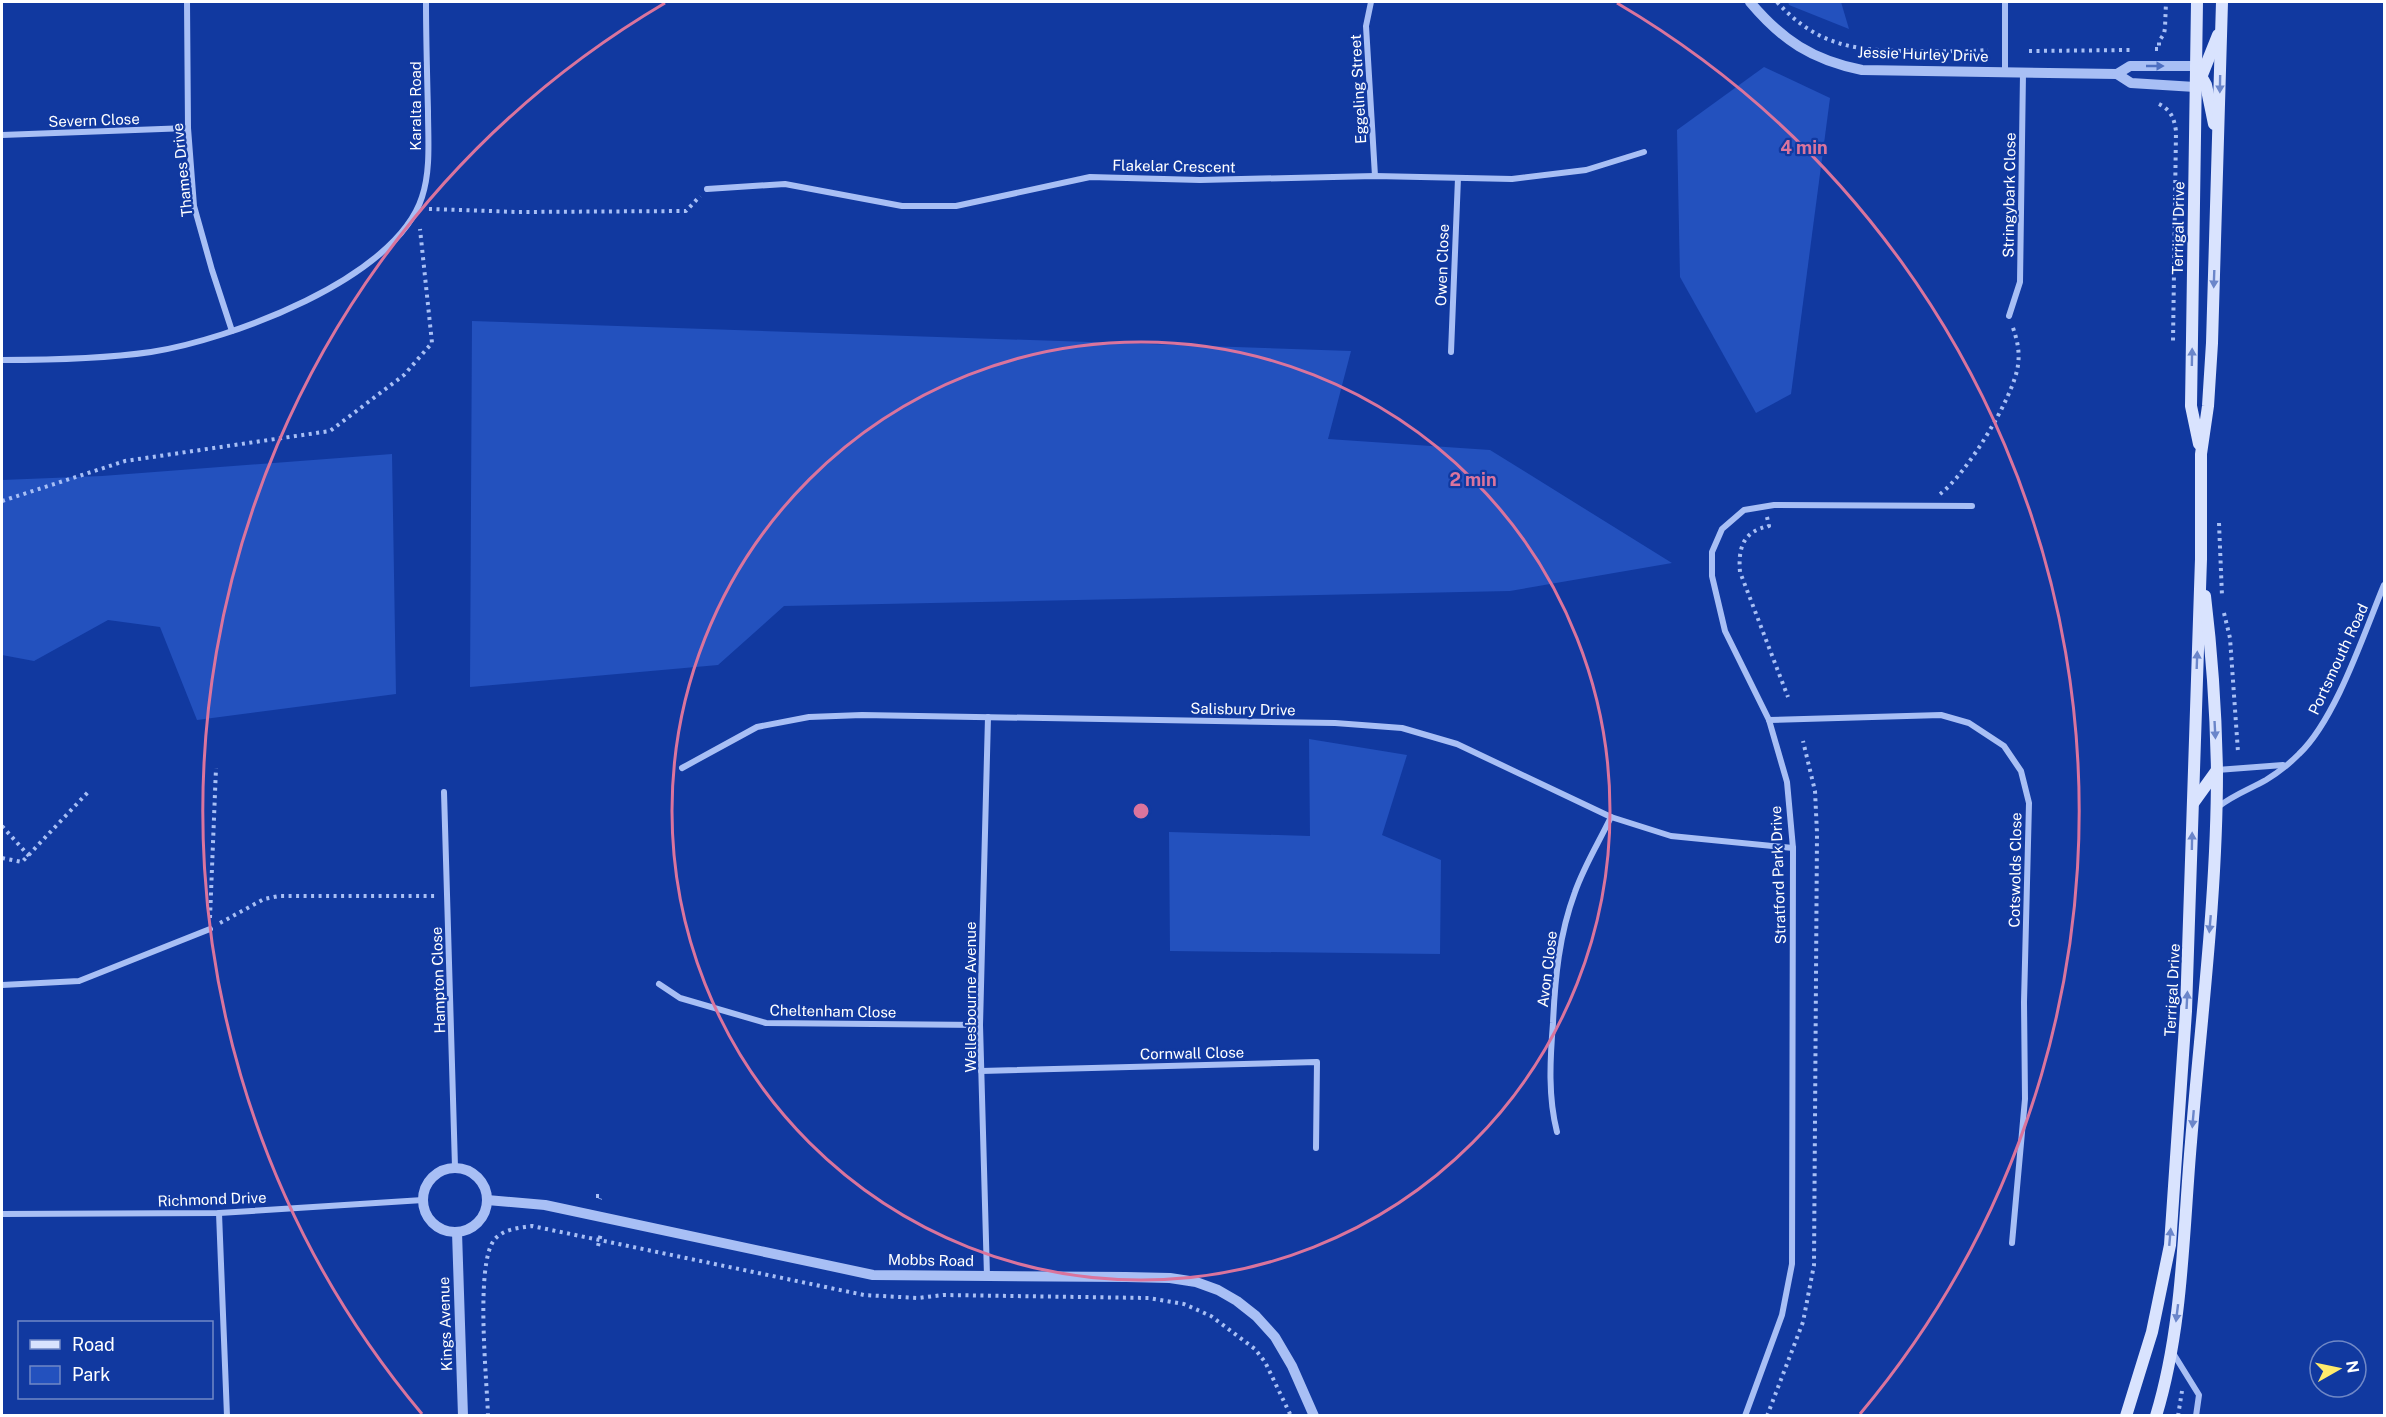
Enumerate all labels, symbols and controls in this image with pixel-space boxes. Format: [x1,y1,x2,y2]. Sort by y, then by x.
street label: Eggeling Street [1347,34,1369,144]
street label: Jessie Hurley Drive [1857,43,1989,65]
street label: Karalta Road [407,61,424,151]
one-way arrow [2145,61,2164,71]
one-way arrow [2215,75,2225,94]
street label: Severn Close [48,110,140,130]
street label: Thames Drive [169,122,195,218]
street label: Stringybark Close [1999,132,2019,258]
text: 4 min [1780,137,1828,158]
street label: Flakelar Crescent [1112,156,1236,176]
street label: Terrigal Drive [2169,181,2187,275]
street label: Owen Close [1432,224,1452,306]
one-way arrow [2210,270,2219,289]
one-way arrow [2187,348,2197,367]
text: 2 min [1449,469,1497,490]
street label: Portsmouth Road [2305,601,2371,717]
one-way arrow [2192,651,2202,670]
street label: Salisbury Drive [1190,700,1296,718]
one-way arrow [2210,720,2219,739]
centre of rings [1131,801,1151,821]
street label: Stratford Park Drive [1767,805,1789,945]
street label: Cotswolds Close [2005,812,2025,928]
one-way arrow [2188,832,2197,851]
one-way arrow [2205,915,2215,934]
street label: Wellesbourne Avenue [962,922,979,1072]
street label: Hampton Close [428,926,448,1034]
street label: Avon Close [1534,930,1560,1008]
street label: Terrigal Drive [2161,943,2183,1037]
one-way arrow [2182,991,2191,1010]
street label: Cheltenham Close [769,1001,897,1021]
street label: Cornwall Close [1140,1044,1244,1062]
one-way arrow [2188,1109,2198,1128]
street label: Richmond Drive [157,1189,267,1209]
one-way arrow [2165,1227,2175,1246]
street label: Mobbs Road [888,1251,974,1269]
street label: Kings Avenue [435,1276,455,1372]
one-way arrow [2172,1304,2182,1323]
legend [18,1321,213,1399]
text: Road [72,1334,115,1355]
north arrow [2308,1339,2368,1399]
text: N [2342,1359,2363,1374]
text: Park [72,1364,110,1385]

